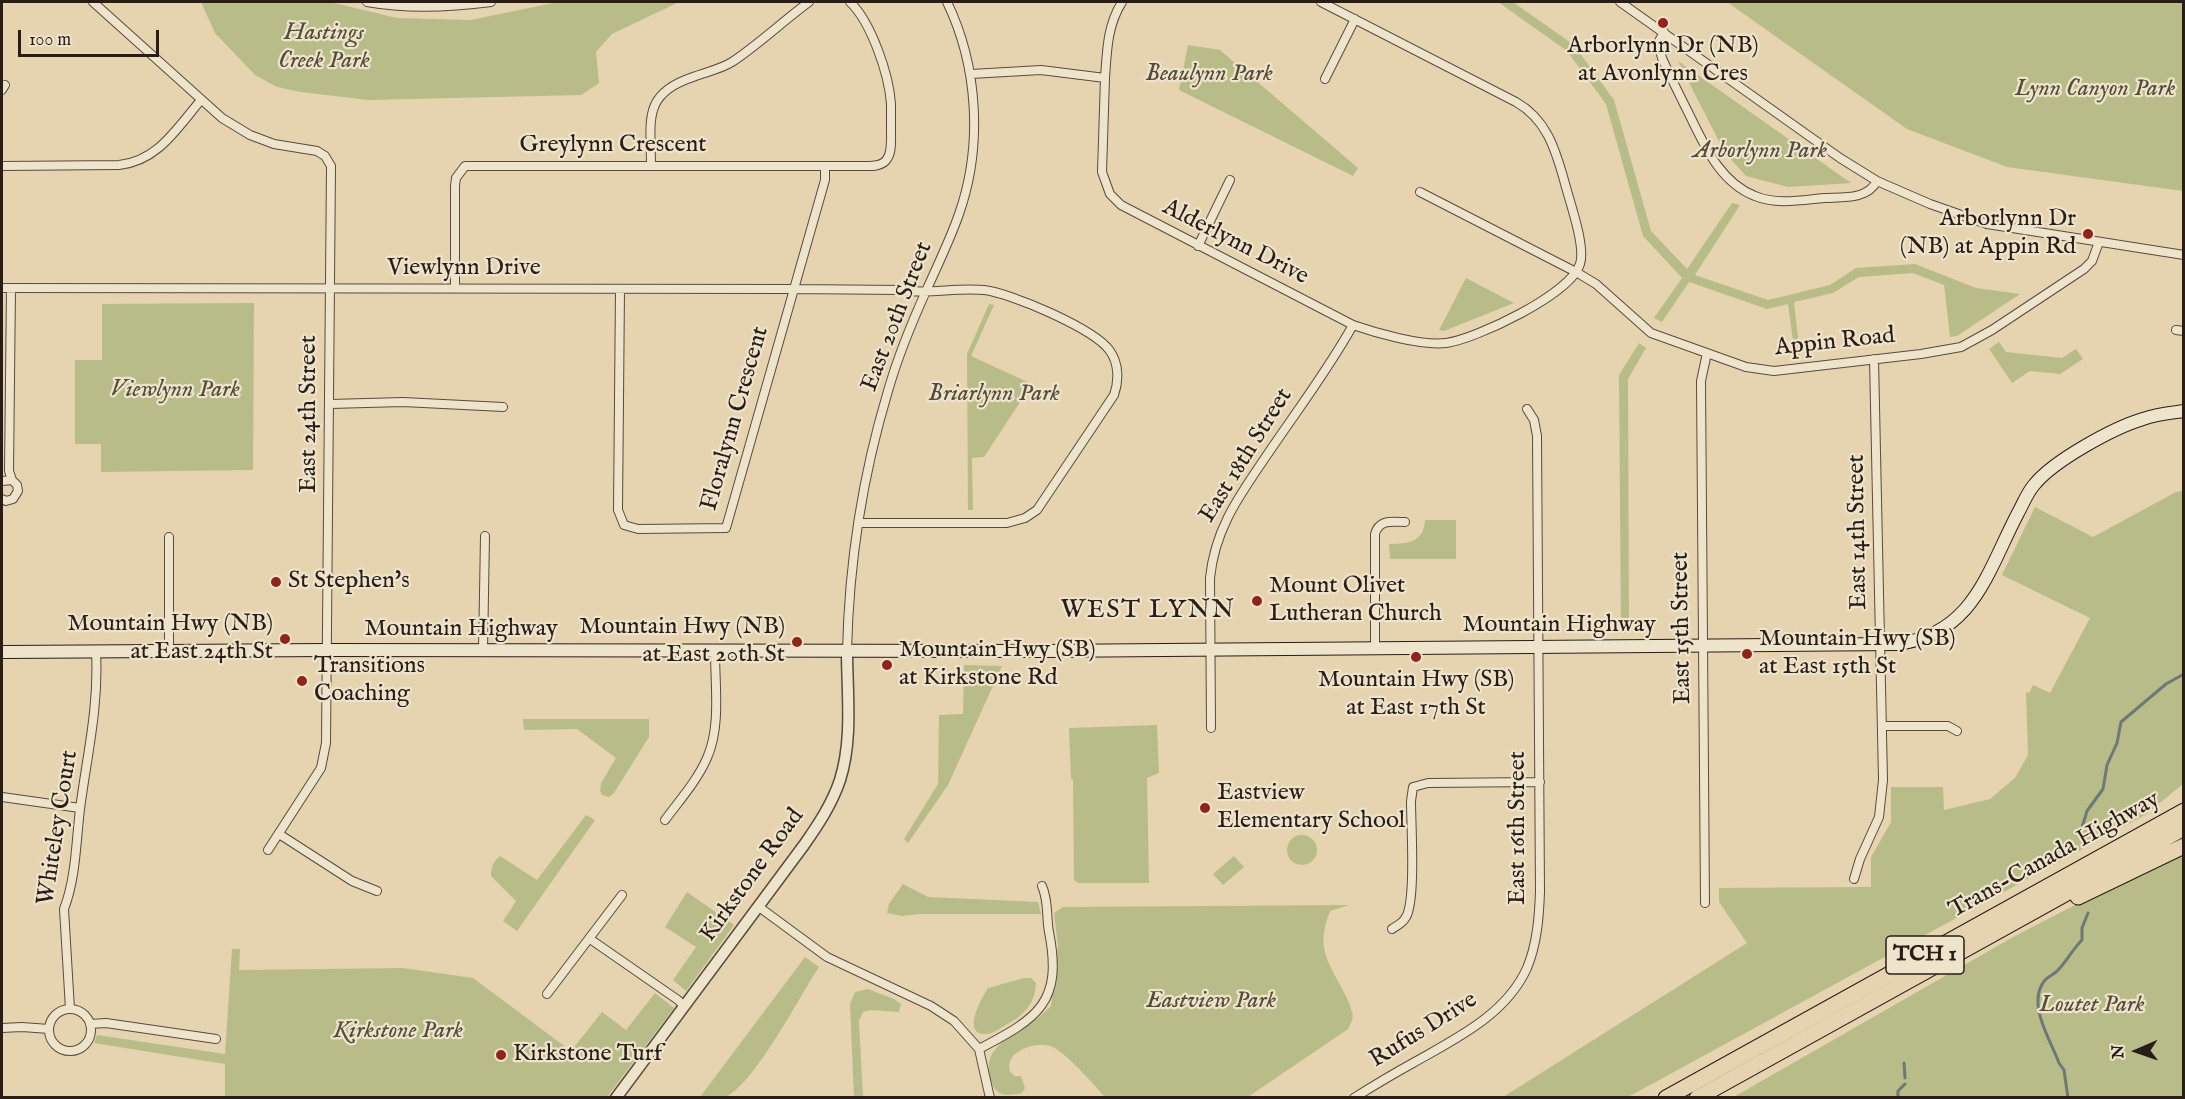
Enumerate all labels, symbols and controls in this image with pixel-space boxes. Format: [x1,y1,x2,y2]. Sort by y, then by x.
marker: Arborlynn Dr (NB) at Avonlynn Cres [1656,16,1670,30]
scale bar [21,18,162,56]
park label: Hastings Creek Park [278,20,370,76]
text: 100 m [29,29,71,52]
place label: Arborlynn Dr (NB) at Avonlynn Cres [1567,33,1759,89]
park label: Beaulynn Park [1145,61,1273,89]
park label: Lynn Canyon Park [2015,76,2175,104]
street label: Greylynn Crescent [520,132,706,160]
park label: Arborlynn Park [1693,138,1827,166]
street label: Alderlynn Drive [1157,194,1313,292]
place label: Arborlynn Dr (NB) at Appin Rd [1900,206,2076,262]
marker: Arborlynn Dr (NB) at Appin Rd [2081,227,2095,241]
street label: East 20th Street [856,238,940,396]
street label: Viewlynn Drive [387,255,541,283]
street label: Appin Road [1773,322,1897,364]
street label: Floralynn Crescent [696,324,776,514]
street label: East 24th Street [296,335,324,493]
park label: Viewlynn Park [110,377,240,405]
park label: Briarlynn Park [928,381,1060,409]
street label: East 18th Street [1194,383,1300,529]
street label: East 14th Street [1843,454,1875,610]
street label: East 15th Street [1667,552,1699,704]
place label: St Stephen's [288,568,410,596]
place label: Mount Olivet Lutheran Church [1269,573,1442,629]
marker: St Stephen's [269,575,283,589]
marker: Mount Olivet Lutheran Church [1250,594,1264,608]
district label: WEST LYNN [1060,596,1236,628]
place label: Mountain Hwy (NB) at East 24th St [67,611,273,667]
street label: Mountain Highway [1462,612,1656,640]
place label: Mountain Hwy (NB) at East 20th St [579,614,785,670]
street label: Mountain Highway [364,616,558,644]
place label: Mountain Hwy (SB) at East 15th St [1759,626,1956,682]
marker: Mountain Hwy (NB) at East 24th St [278,632,292,646]
marker: Mountain Hwy (NB) at East 20th St [790,635,804,649]
place label: Mountain Hwy (SB) at Kirkstone Rd [899,637,1096,693]
marker: Mountain Hwy (SB) at East 15th St [1740,647,1754,661]
marker: Mountain Hwy (SB) at East 17th St [1409,650,1423,664]
place label: Transitions Coaching [314,653,425,709]
marker: Mountain Hwy (SB) at Kirkstone Rd [880,658,894,672]
place label: Mountain Hwy (SB) at East 17th St [1318,667,1514,723]
marker: Transitions Coaching [295,674,309,688]
street label: Whiteley Court [33,749,85,907]
street label: East 16th Street [1505,751,1533,905]
place label: Eastview Elementary School [1217,780,1405,836]
street label: Trans-Canada Highway [1945,786,2165,926]
marker: Eastview Elementary School [1198,801,1212,815]
street label: Kirkstone Road [695,804,811,948]
road number: TCH 1 [1886,936,1964,974]
street label: Rufus Drive [1365,987,1483,1075]
park label: Eastview Park [1146,988,1276,1016]
park label: Loutet Park [2039,992,2145,1020]
park label: Kirkstone Park [333,1018,463,1046]
north arrow [2107,1021,2167,1081]
place label: Kirkstone Turf [513,1041,662,1069]
text: N [2109,1044,2129,1059]
marker: Kirkstone Turf [494,1048,508,1062]

